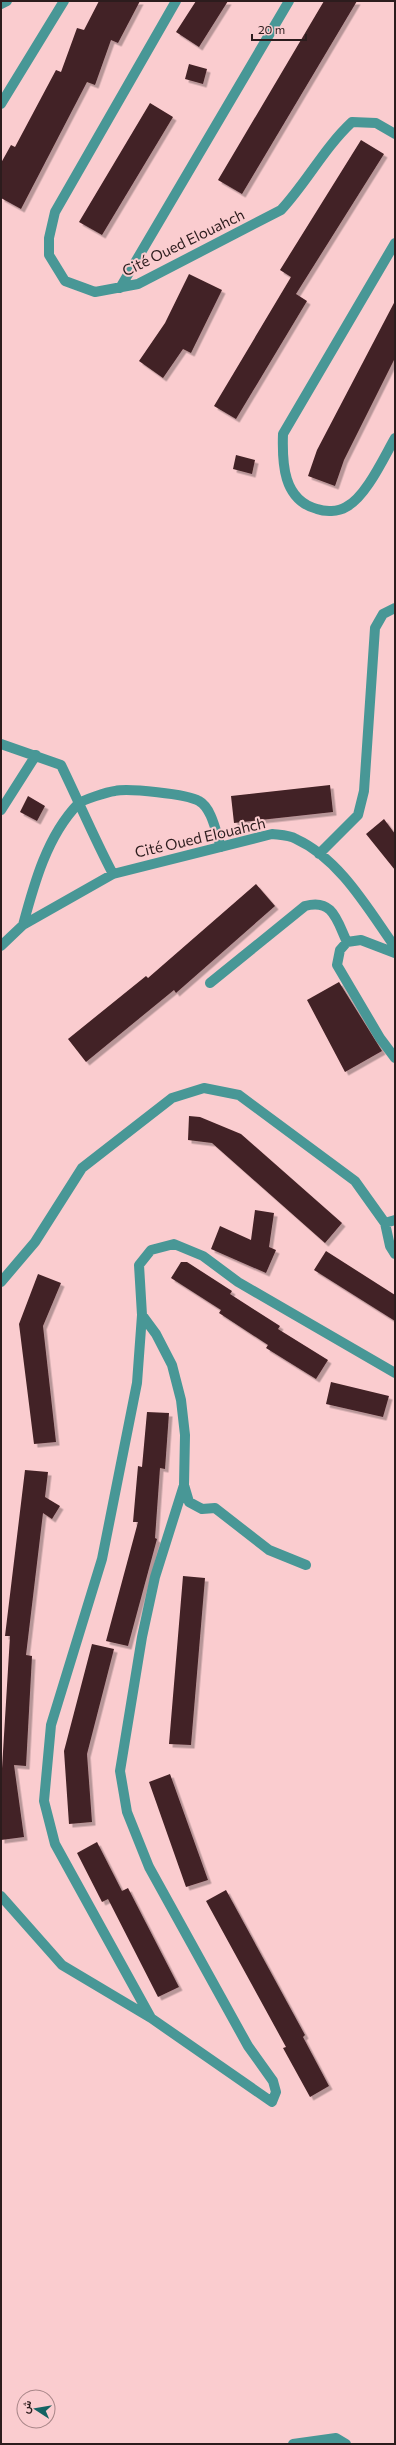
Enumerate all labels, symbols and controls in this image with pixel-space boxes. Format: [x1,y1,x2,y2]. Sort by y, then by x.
scale bar [252,16,306,42]
text: 20 m [258,22,285,36]
street label: Cité Oued Elouahch [119,205,247,279]
street label: Cité Oued Elouahch [133,813,267,861]
north arrow [16,2389,56,2429]
text: ش [18,2399,34,2415]

